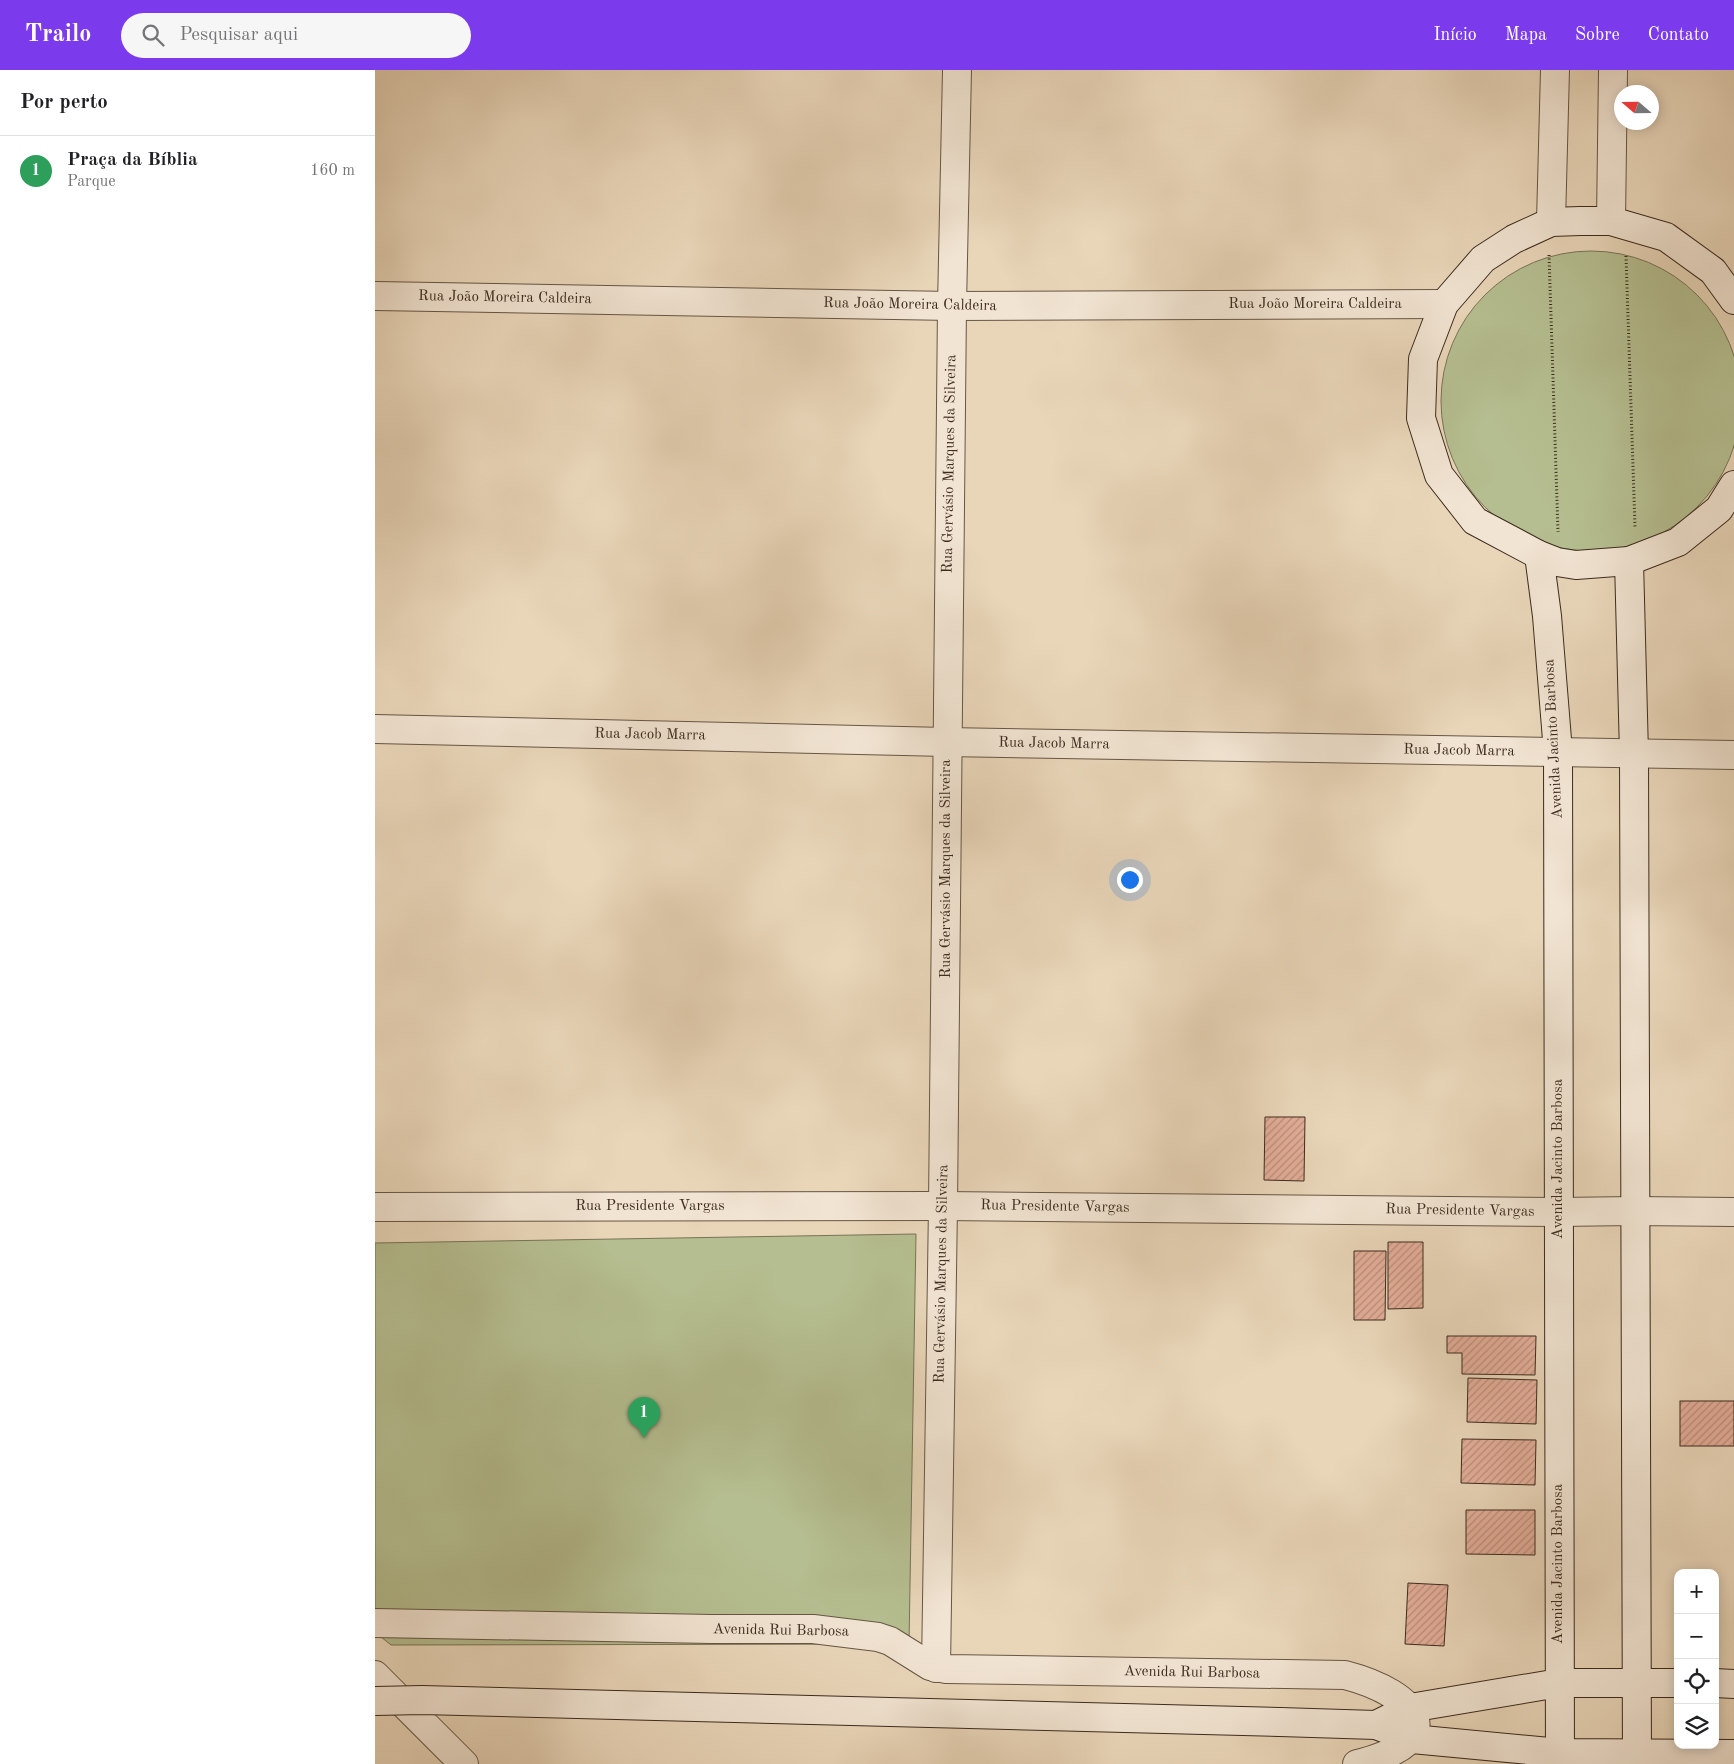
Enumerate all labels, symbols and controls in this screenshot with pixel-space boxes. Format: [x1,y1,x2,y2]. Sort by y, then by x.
search box [121,13,471,58]
icon: search [139,21,167,49]
text: Trailo [25,23,91,47]
text: Pesquisar aqui [179,26,298,45]
text: Início [1433,26,1477,44]
text: Mapa [1505,26,1547,44]
text: Sobre [1575,26,1620,44]
text: Contato [1648,26,1709,44]
north arrow [1614,85,1659,130]
text: Por perto [20,92,108,113]
text: Praça da Bíblia [67,151,198,170]
text: 1 [31,163,41,179]
text: 160 m [310,163,355,179]
text: Parque [67,174,116,190]
street label: Rua João Moreira Caldeira [418,289,593,307]
street label: Rua João Moreira Caldeira [823,296,998,314]
street label: Rua João Moreira Caldeira [1228,297,1402,312]
street label: Rua Gervásio Marques da Silveira [941,354,959,574]
street label: Avenida Jacinto Barbosa [1542,658,1566,819]
street label: Rua Jacob Marra [594,727,706,743]
street label: Rua Jacob Marra [998,736,1110,752]
street label: Rua Jacob Marra [1403,743,1515,759]
street label: Rua Gervásio Marques da Silveira [939,759,954,979]
your location [1117,867,1143,893]
street label: Avenida Jacinto Barbosa [1551,1078,1566,1239]
street label: Rua Gervásio Marques da Silveira [933,1164,951,1384]
street label: Rua Presidente Vargas [980,1198,1130,1216]
street label: Rua Presidente Vargas [575,1199,725,1214]
street label: Rua Presidente Vargas [1385,1202,1535,1220]
pin: 1 [628,1397,660,1438]
street label: Avenida Jacinto Barbosa [1551,1483,1566,1644]
map controls [1674,1569,1719,1749]
button: + [1674,1569,1719,1614]
button: − [1674,1614,1719,1659]
street label: Avenida Rui Barbosa [713,1622,850,1640]
button: locate [1674,1659,1719,1704]
street label: Avenida Rui Barbosa [1124,1664,1261,1682]
button: layers [1674,1704,1719,1749]

